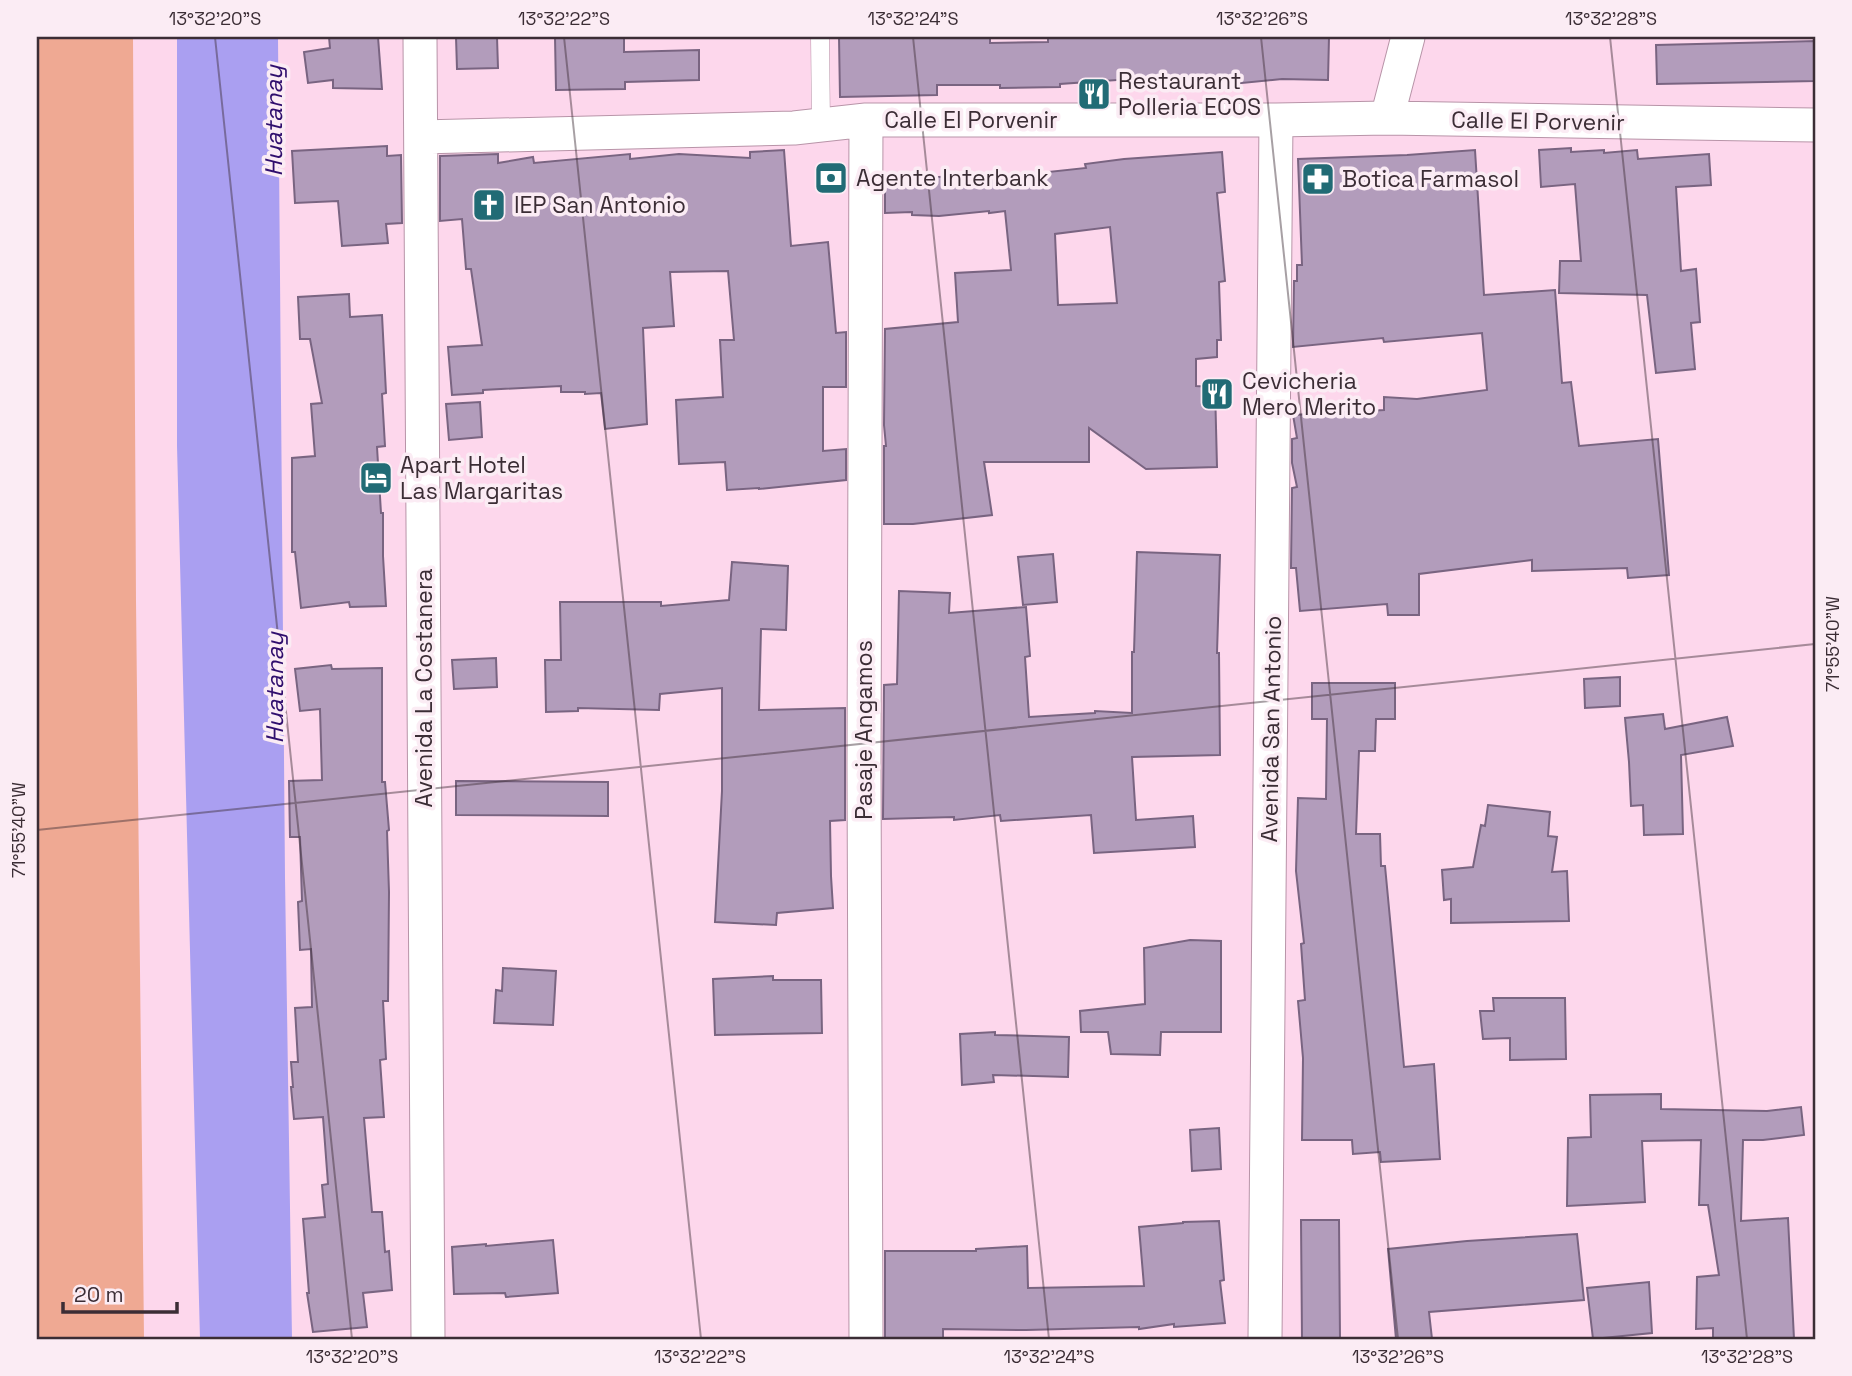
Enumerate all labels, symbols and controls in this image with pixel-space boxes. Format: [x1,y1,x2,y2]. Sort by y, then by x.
text: 13°32'20"S [169,7,261,30]
text: 13°32'22"S [518,7,610,30]
text: 13°32'24"S [867,7,959,30]
text: 13°32'26"S [1216,7,1308,30]
text: 13°32'28"S [1565,7,1657,30]
water label: Huatanay [258,64,289,177]
place label: Restaurant Polleria ECOS [1118,66,1261,122]
restaurant icon: Restaurant Polleria ECOS [1075,75,1113,113]
street label: Calle El Porvenir [1451,104,1625,138]
street label: Calle El Porvenir [884,105,1058,135]
bank icon: Agente Interbank [812,159,850,197]
pharmacy icon: Botica Farmasol [1299,160,1337,198]
place label: Agente Interbank [856,163,1049,193]
place label: Botica Farmasol [1342,164,1519,194]
church icon: IEP San Antonio [470,186,508,224]
place label: IEP San Antonio [514,190,686,220]
place label: Cevicheria Mero Merito [1242,366,1376,422]
restaurant icon: Cevicheria Mero Merito [1198,375,1236,413]
place label: Apart Hotel Las Margaritas [400,450,563,506]
hotel icon: Apart Hotel Las Margaritas [357,459,395,497]
street label: Avenida La Costanera [409,569,439,807]
text: 71°55'40"W [1821,596,1844,692]
street label: Avenida San Antonio [1254,615,1288,843]
water label: Huatanay [259,631,290,744]
street label: Pasaje Angamos [849,640,879,820]
text: 71°55'40"W [7,782,30,878]
scale bar [63,1271,177,1315]
text: 20 m [74,1281,124,1308]
text: 13°32'20"S [306,1345,398,1368]
text: 13°32'22"S [654,1345,746,1368]
text: 13°32'24"S [1003,1345,1095,1368]
text: 13°32'26"S [1352,1345,1444,1368]
text: 13°32'28"S [1701,1345,1793,1368]

